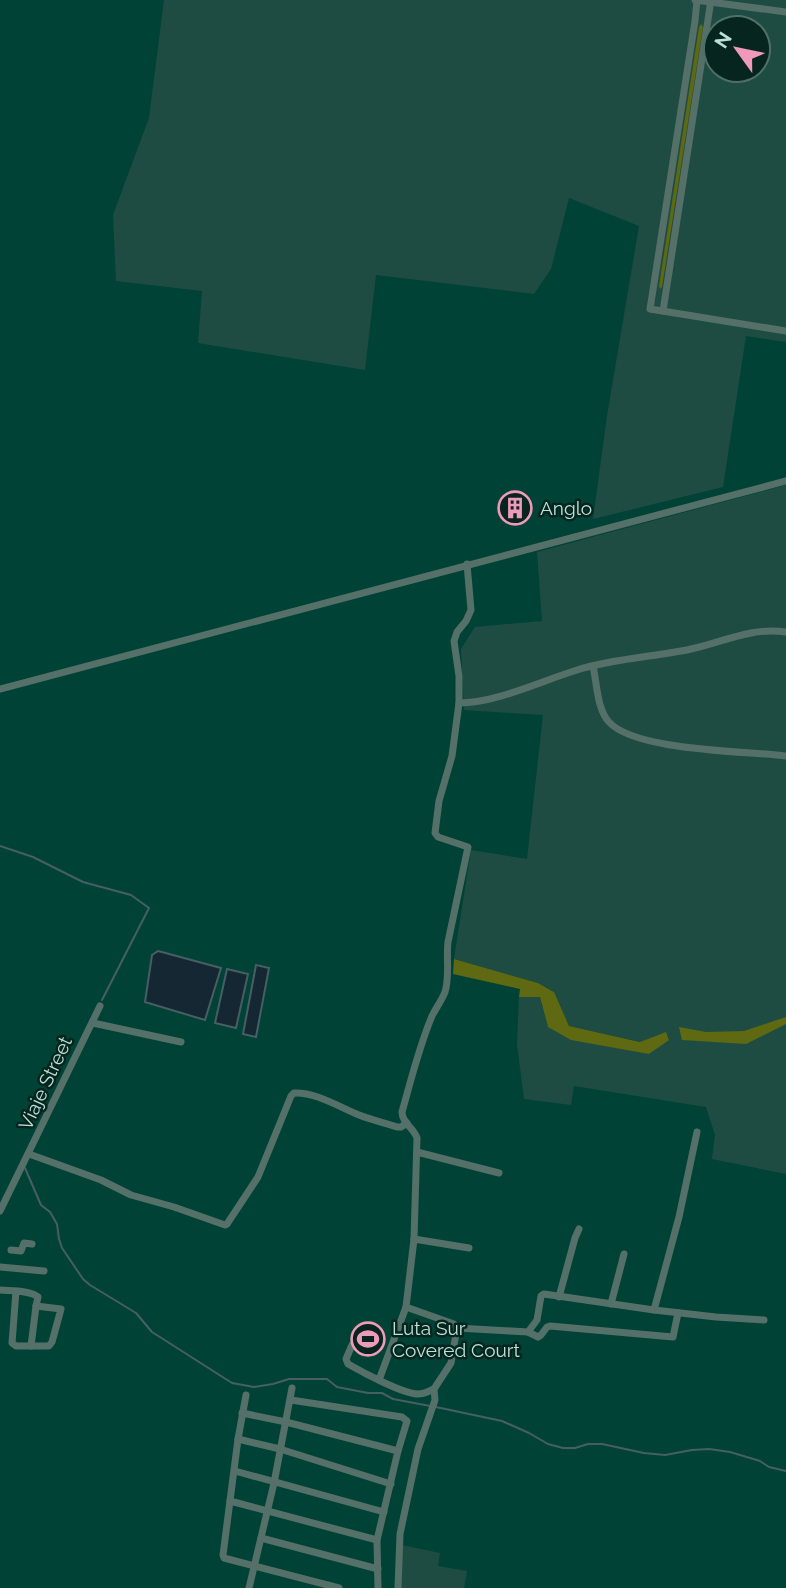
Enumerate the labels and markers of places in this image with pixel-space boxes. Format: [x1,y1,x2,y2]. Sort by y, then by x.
building icon: Anglo [496,489,534,527]
place label: Anglo [540,497,592,519]
place label: Luta Sur Covered Court [392,1317,520,1361]
sports icon: Luta Sur Covered Court [349,1320,387,1358]

